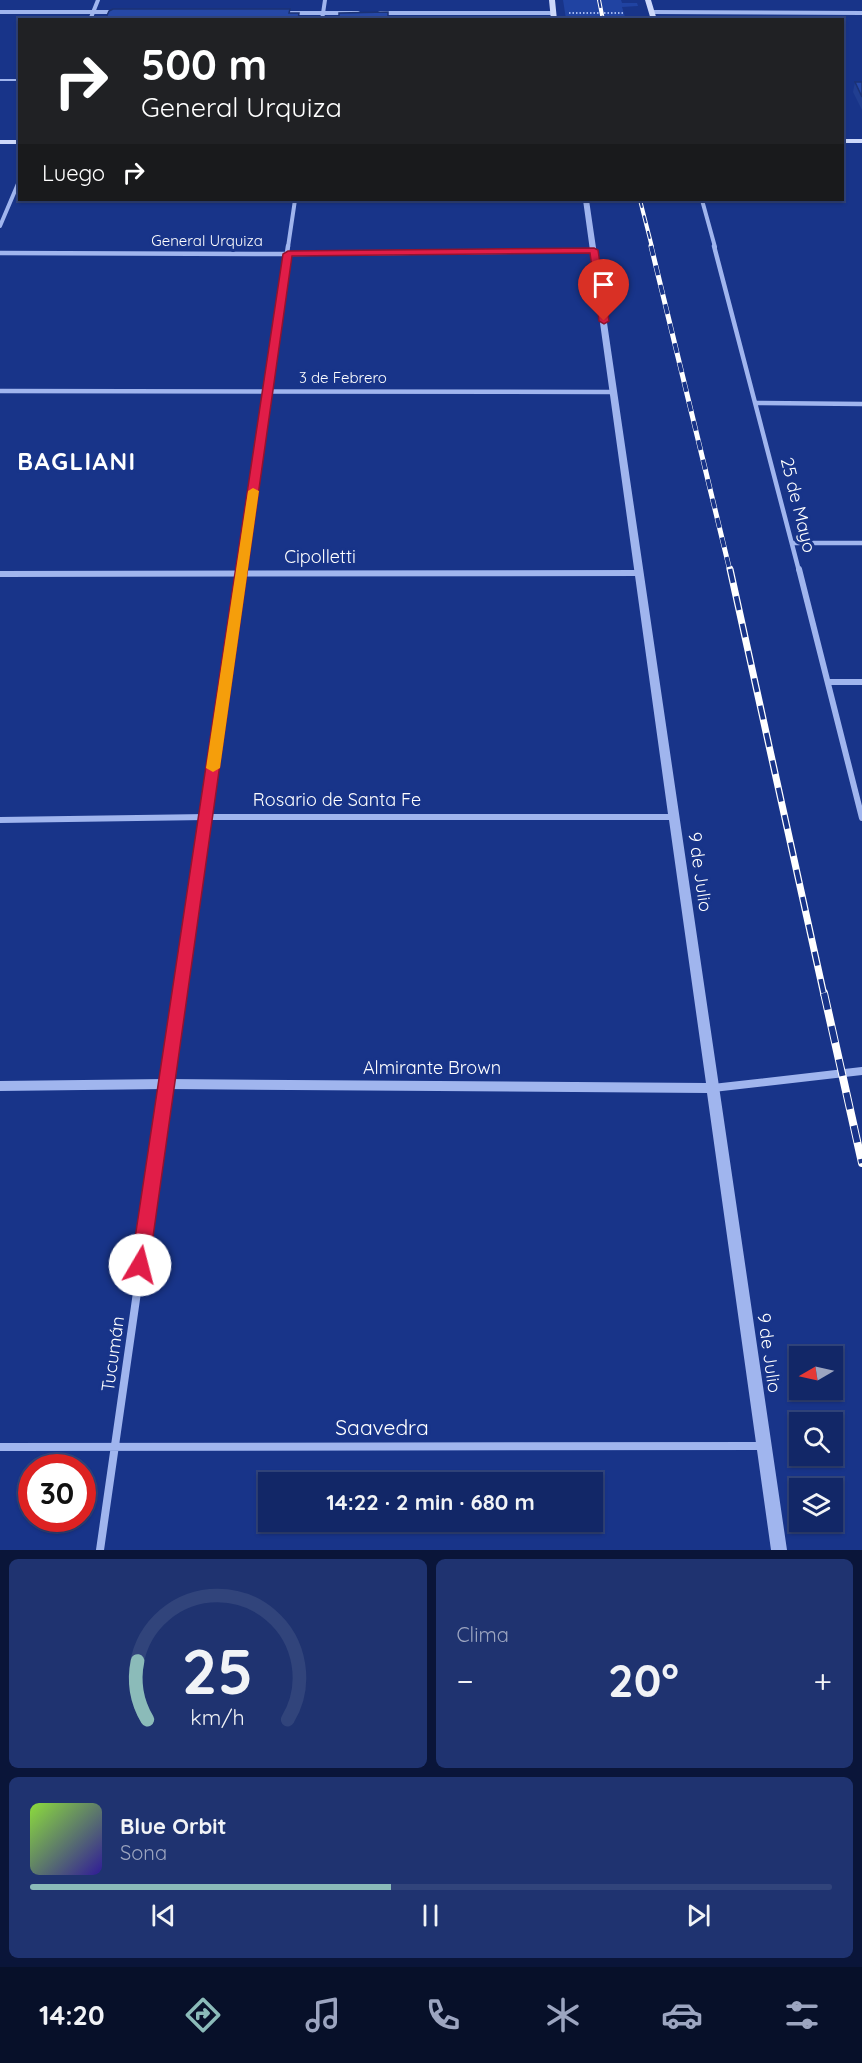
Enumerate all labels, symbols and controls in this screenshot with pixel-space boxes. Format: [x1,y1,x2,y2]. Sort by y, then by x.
text: 500 m [141,38,267,91]
icon: right [42,42,120,120]
text: General Urquiza [141,90,342,124]
icon: right [117,156,150,189]
text: Luego [42,159,105,187]
street label: General Urquiza [151,231,263,250]
pin [578,259,629,321]
icon: arrive [587,268,620,301]
street label: 3 de Febrero [299,368,387,387]
district label: BAGLIANI [17,446,137,476]
street label: 25 de Mayo [776,455,821,555]
street label: Cipolletti [284,545,356,568]
street label: Rosario de Santa Fe [253,788,421,811]
street label: 9 de Julio [684,831,717,913]
street label: Almirante Brown [363,1056,501,1079]
position arrow [108,1233,172,1297]
street label: 9 de Julio [753,1312,786,1394]
street label: Tucumán [96,1315,129,1393]
north arrow [789,1346,843,1400]
map controls [789,1346,843,1532]
button: search [789,1412,843,1466]
street label: Saavedra [335,1414,429,1440]
speed limit sign: 30 [18,1454,96,1532]
button: layers [789,1478,843,1532]
text: 14:22 · 2 min · 680 m [326,1488,535,1516]
text: Clima [457,1622,509,1647]
text: 25 [182,1632,253,1710]
text: 20° [608,1652,679,1708]
text: − [457,1660,474,1701]
text: + [813,1660,832,1701]
text: km/h [191,1705,245,1731]
text: Blue Orbit [120,1812,226,1840]
text: Sona [120,1840,167,1865]
icon: previous [147,1899,180,1932]
icon: pause [414,1899,447,1932]
icon: next [682,1899,715,1932]
icon: directions [182,1994,224,2036]
icon: music [302,1994,344,2036]
icon: phone [422,1994,464,2036]
icon: climate [542,1994,584,2036]
icon: car [661,1994,703,2036]
icon: filters [781,1994,823,2036]
text: 14:20 [39,1998,105,2032]

